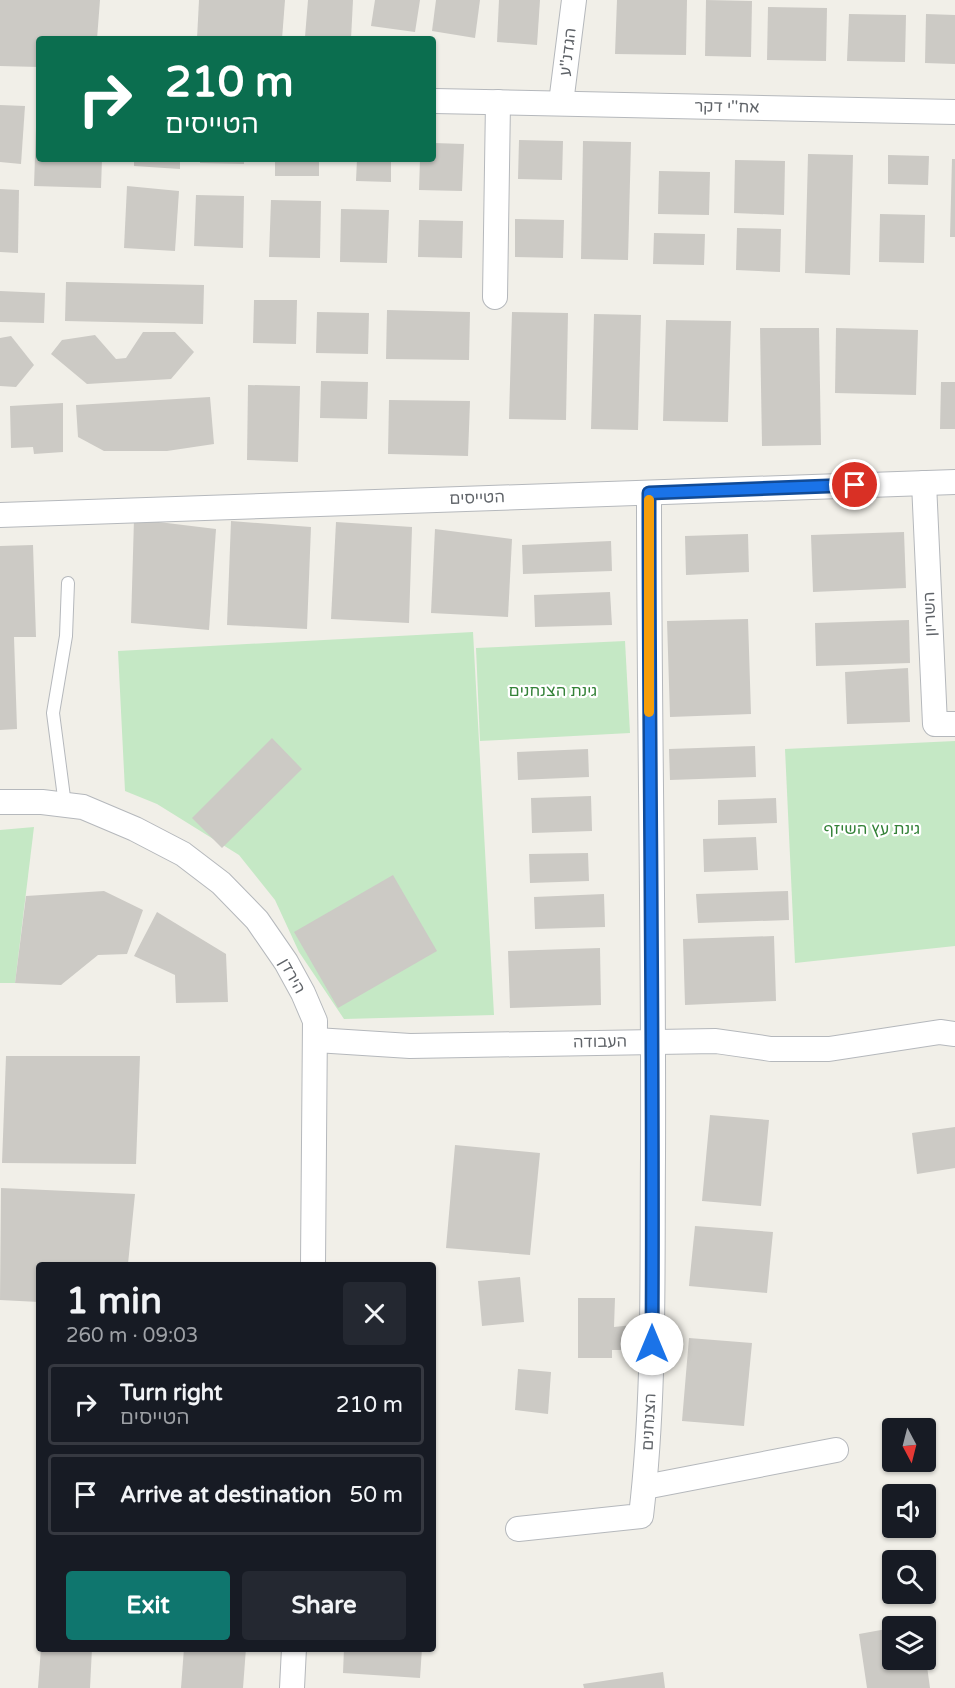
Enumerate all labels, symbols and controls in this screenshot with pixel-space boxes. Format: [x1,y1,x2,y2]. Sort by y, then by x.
street label: הגדנ''ע [555,27,581,77]
text: 210 m [165,57,294,108]
icon: right [66,60,144,138]
street label: אח''י דקר [694,96,760,118]
text: הטייסים [165,108,259,141]
pin [829,459,880,510]
icon: arrive [838,468,871,501]
street label: הטייסים [449,487,505,509]
street label: השריון [919,591,941,637]
park label: גינת הצנחנים [509,681,597,701]
park label: גינת עץ השיזף [824,819,920,839]
street label: הירדן [274,955,310,997]
street label: העבודה [573,1032,627,1052]
text: 1 min [66,1280,162,1323]
button: close [343,1282,406,1345]
position arrow [620,1312,684,1376]
text: 260 m · 09:03 [66,1324,198,1348]
text: Turn right [120,1380,222,1406]
icon: right [69,1388,102,1421]
text: 210 m [336,1392,403,1418]
street label: הצנחנים [638,1393,660,1451]
text: הטייסים [120,1406,190,1430]
north arrow [882,1418,936,1472]
map controls [882,1418,936,1670]
icon: arrive [69,1478,102,1511]
text: Arrive at destination [120,1482,331,1508]
text: 50 m [349,1482,403,1508]
button: sound [882,1484,936,1538]
button: search [882,1550,936,1604]
button: Exit [66,1571,230,1640]
button: Share [242,1571,406,1640]
button: layers [882,1616,936,1670]

